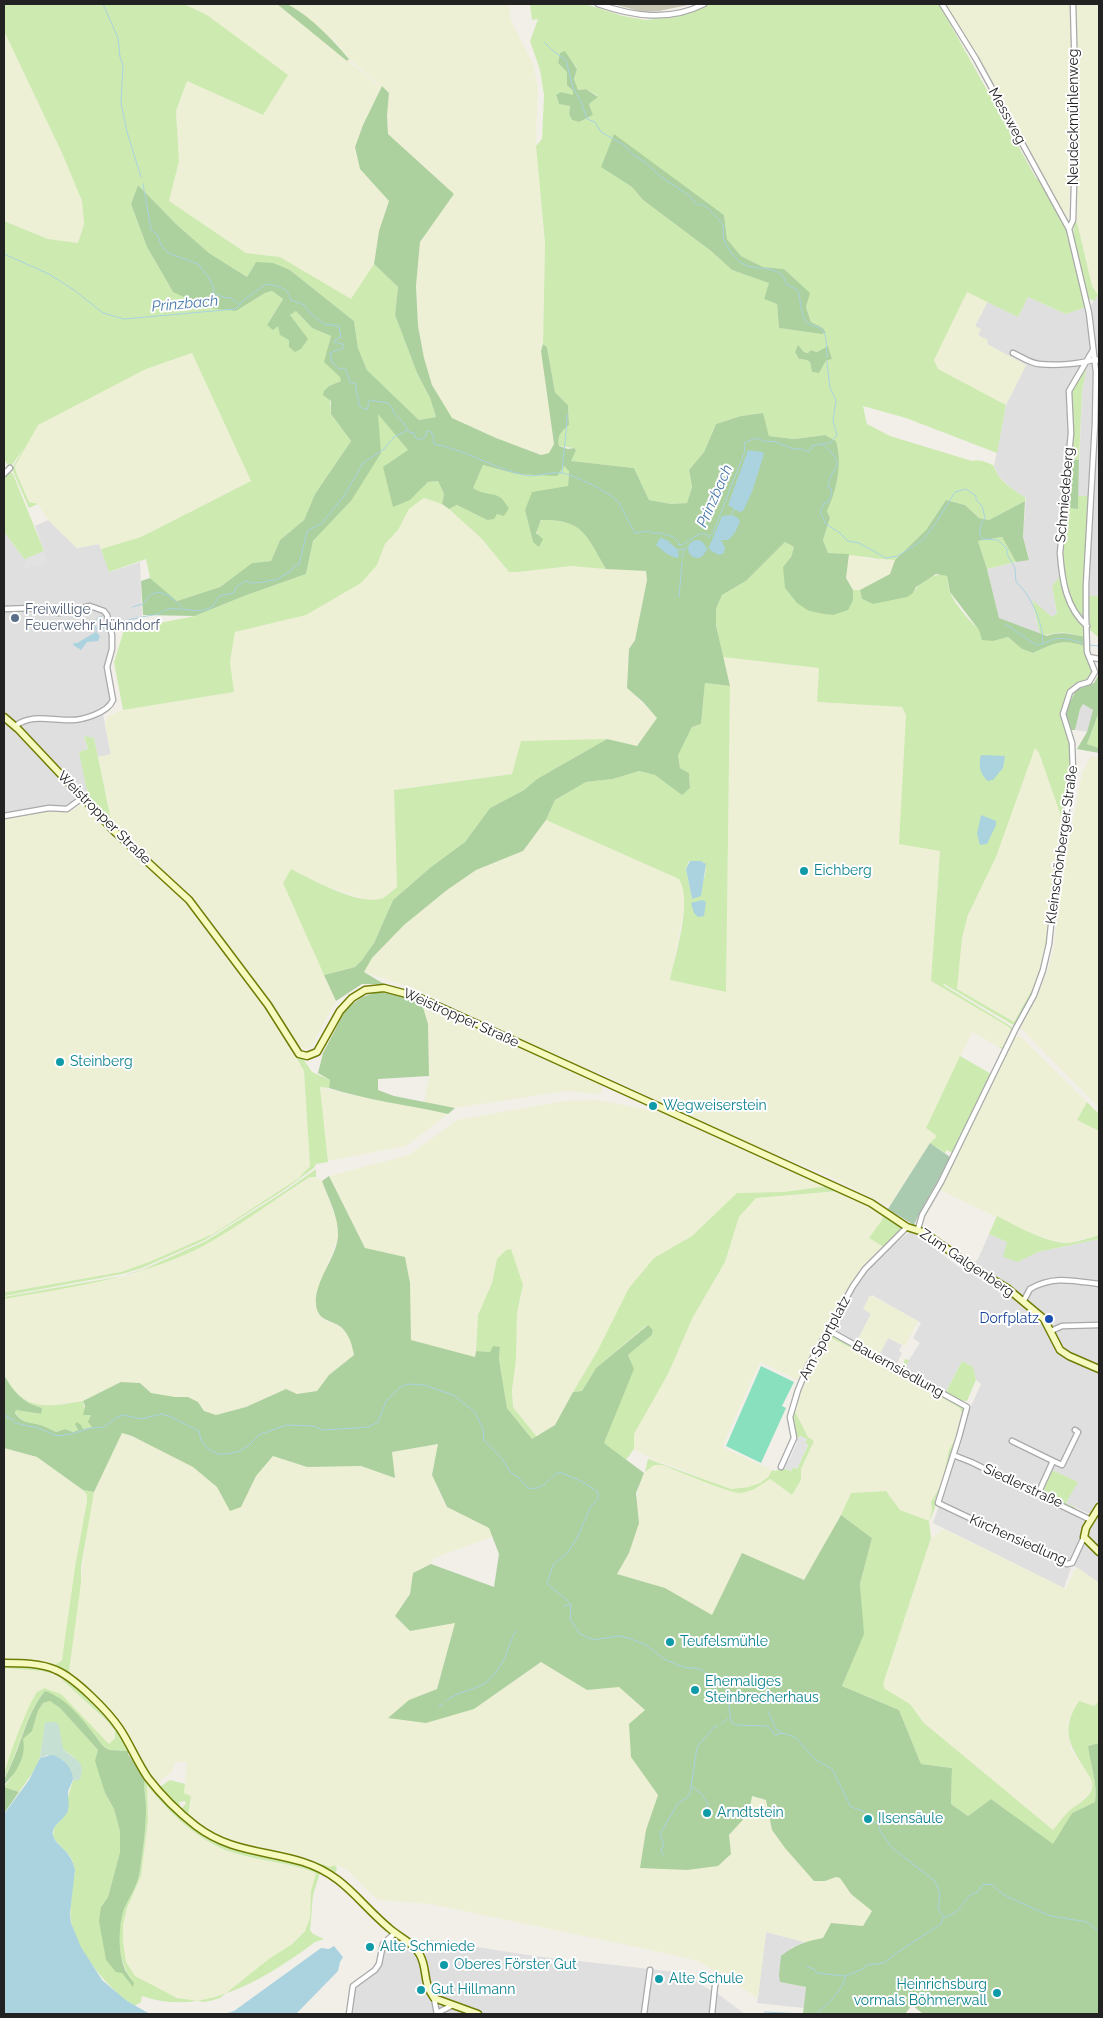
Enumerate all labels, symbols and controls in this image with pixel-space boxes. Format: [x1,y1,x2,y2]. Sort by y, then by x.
street label: Neudeckmühlenweg [1066,49,1082,185]
street label: Messweg [985,85,1029,147]
water label: Prinzbach [151,292,219,316]
street label: Schmiedeberg [1052,447,1078,543]
water label: Prinzbach [693,462,737,530]
place label: Freiwillige Feuerwehr Hühndorf [25,602,160,634]
marker: Freiwillige Feuerwehr Hühndorf [9,612,21,624]
street label: Kleinschönberger Straße [1043,765,1081,925]
street label: Weistropper Straße [54,768,154,868]
place label: Eichberg [814,863,872,879]
marker: Eichberg [798,865,810,877]
street label: Weistropper Straße [401,985,521,1051]
place label: Steinberg [70,1054,133,1070]
marker: Steinberg [54,1056,66,1068]
place label: Wegweiserstein [663,1098,767,1114]
marker: Wegweiserstein [647,1100,659,1112]
street label: Zum Galgenberg [917,1225,1017,1301]
street label: Am Sportplatz [796,1293,854,1383]
place label: Dorfplatz [980,1311,1039,1327]
marker: Dorfplatz [1043,1313,1055,1325]
street label: Bauernsiedlung [849,1337,947,1401]
street label: Siedlerstraße [981,1460,1065,1512]
street label: Kirchensiedlung [967,1511,1069,1569]
place label: Teufelsmühle [680,1634,768,1650]
marker: Teufelsmühle [664,1636,676,1648]
place label: Ehemaliges Steinbrecherhaus [705,1674,819,1706]
marker: Ehemaliges Steinbrecherhaus [689,1684,701,1696]
place label: Arndtstein [717,1805,784,1821]
marker: Arndtstein [701,1807,713,1819]
place label: Ilsensäule [878,1811,943,1827]
marker: Ilsensäule [862,1813,874,1825]
place label: Alte Schmiede [380,1939,475,1955]
marker: Alte Schmiede [364,1941,376,1953]
place label: Oberes Förster Gut [454,1957,577,1973]
marker: Oberes Förster Gut [438,1959,450,1971]
place label: Alte Schule [669,1971,743,1987]
marker: Alte Schule [653,1973,665,1985]
place label: Heinrichsburg vormals Böhmerwall [854,1977,987,2010]
place label: Gut Hillmann [431,1982,515,1998]
marker: Gut Hillmann [415,1984,427,1996]
marker: Heinrichsburg vormals Böhmerwall [991,1987,1003,1999]

